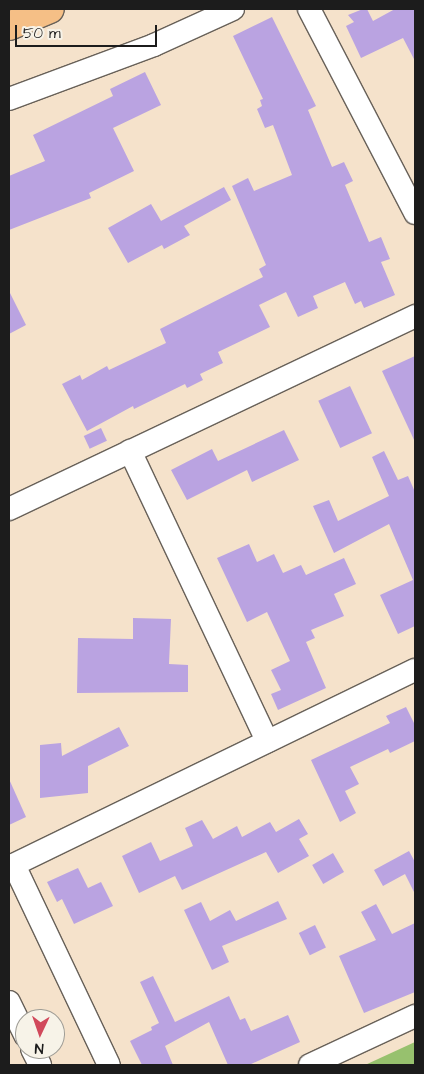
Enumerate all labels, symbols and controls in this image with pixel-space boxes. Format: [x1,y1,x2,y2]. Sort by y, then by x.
scale bar [18,15,160,47]
text: 50 m [23,23,61,44]
north arrow [15,1009,65,1059]
text: N [34,1038,44,1058]

